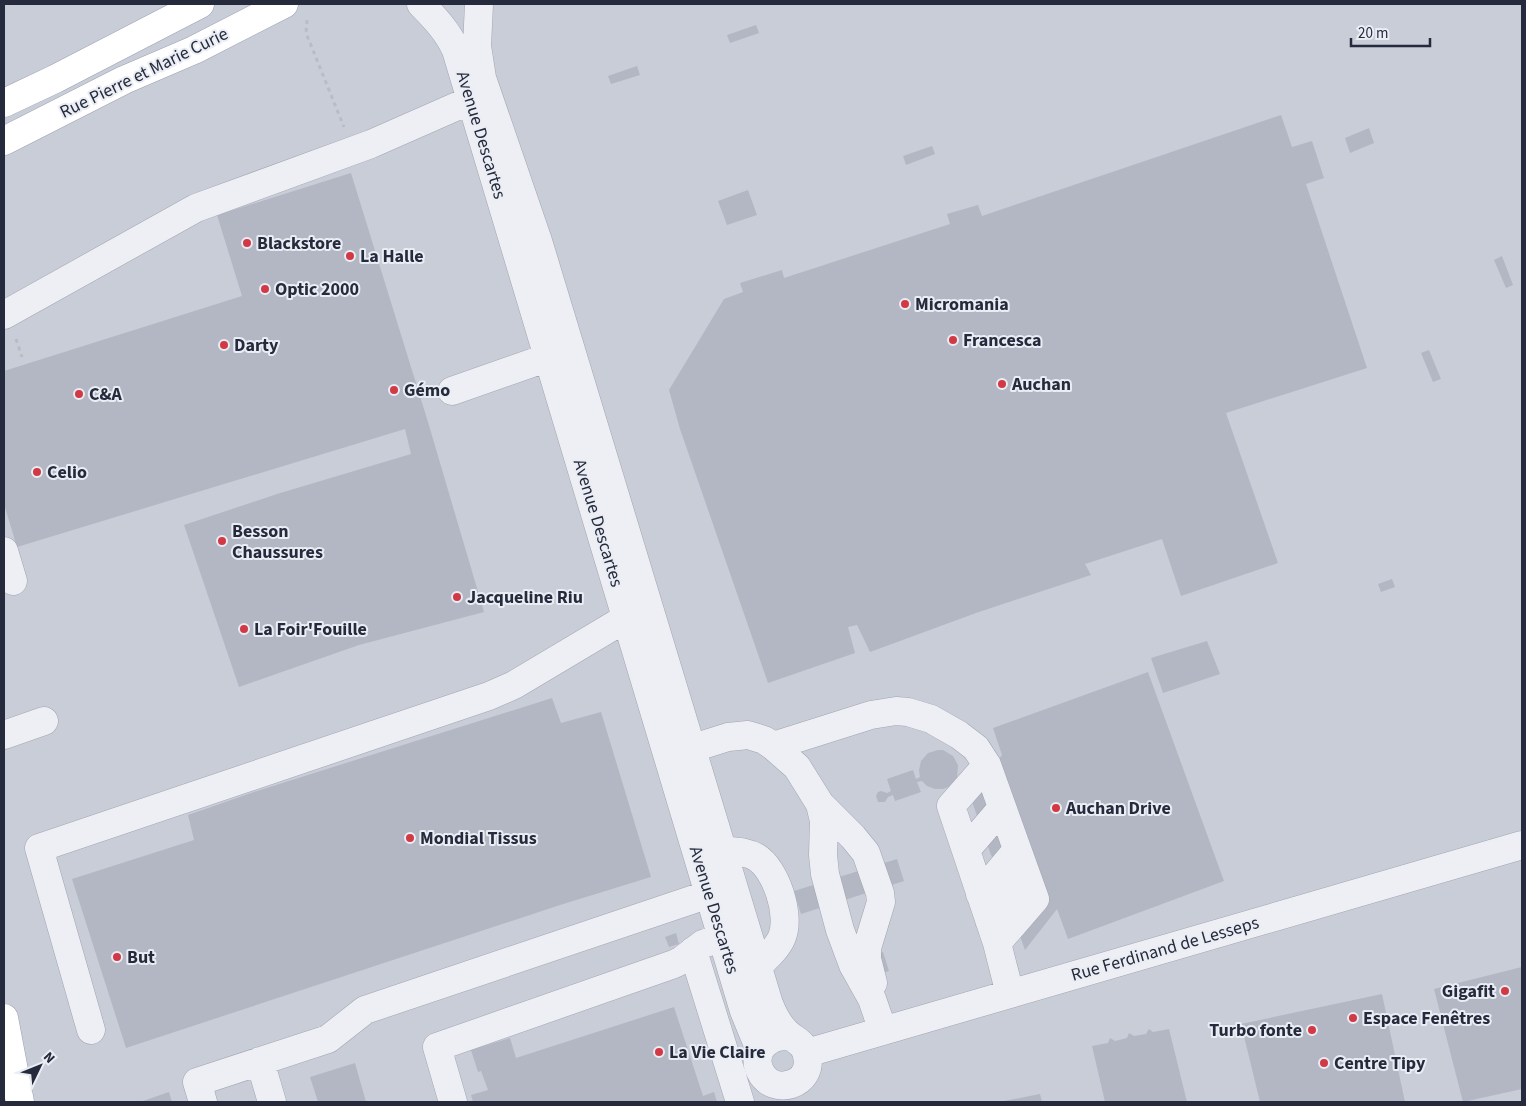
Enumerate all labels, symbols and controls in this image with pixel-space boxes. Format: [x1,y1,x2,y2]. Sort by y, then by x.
scale bar [1351,15,1430,47]
street label: Rue Pierre et Marie Curie [56,21,232,125]
text: 20 m [1358,23,1388,44]
street label: Avenue Descartes [450,68,512,202]
place label: Blackstore [257,231,341,256]
marker: Blackstore [241,237,253,249]
place label: La Halle [360,244,424,269]
marker: La Halle [344,250,356,262]
place label: Optic 2000 [275,277,359,302]
marker: Optic 2000 [259,283,271,295]
place label: Micromania [915,292,1009,317]
marker: Micromania [899,298,911,310]
place label: Francesca [963,328,1041,353]
place label: Darty [234,333,279,358]
marker: Francesca [947,334,959,346]
marker: Darty [218,339,230,351]
place label: Auchan [1011,372,1071,397]
place label: Gémo [404,378,450,403]
marker: Auchan [996,378,1008,390]
place label: C&A [89,382,122,407]
marker: Gémo [388,384,400,396]
marker: C&A [73,388,85,400]
street label: Avenue Descartes [567,456,629,590]
place label: Celio [47,460,87,485]
marker: Celio [31,466,43,478]
place label: Besson Chaussures [232,519,323,565]
marker: Besson Chaussures [216,535,228,547]
place label: Jacqueline Riu [467,585,583,610]
marker: Jacqueline Riu [451,591,463,603]
place label: La Foir'Fouille [254,617,367,642]
marker: La Foir'Fouille [238,623,250,635]
place label: Auchan Drive [1065,796,1171,821]
marker: Auchan Drive [1050,802,1062,814]
place label: Mondial Tissus [420,826,537,851]
marker: Mondial Tissus [404,832,416,844]
street label: Avenue Descartes [683,843,745,977]
street label: Rue Ferdinand de Lesseps [1068,910,1262,988]
place label: But [127,945,155,970]
marker: But [111,951,123,963]
place label: Gigafit [1442,979,1495,1004]
marker: Gigafit [1499,985,1511,997]
place label: Espace Fenêtres [1363,1006,1490,1031]
marker: Espace Fenêtres [1347,1012,1359,1024]
place label: Turbo fonte [1209,1018,1302,1043]
marker: Turbo fonte [1306,1024,1318,1036]
place label: La Vie Claire [669,1040,766,1065]
north arrow [15,1041,65,1091]
marker: La Vie Claire [653,1046,665,1058]
text: N [38,1048,59,1068]
place label: Centre Tipy [1334,1051,1426,1076]
marker: Centre Tipy [1318,1057,1330,1069]

